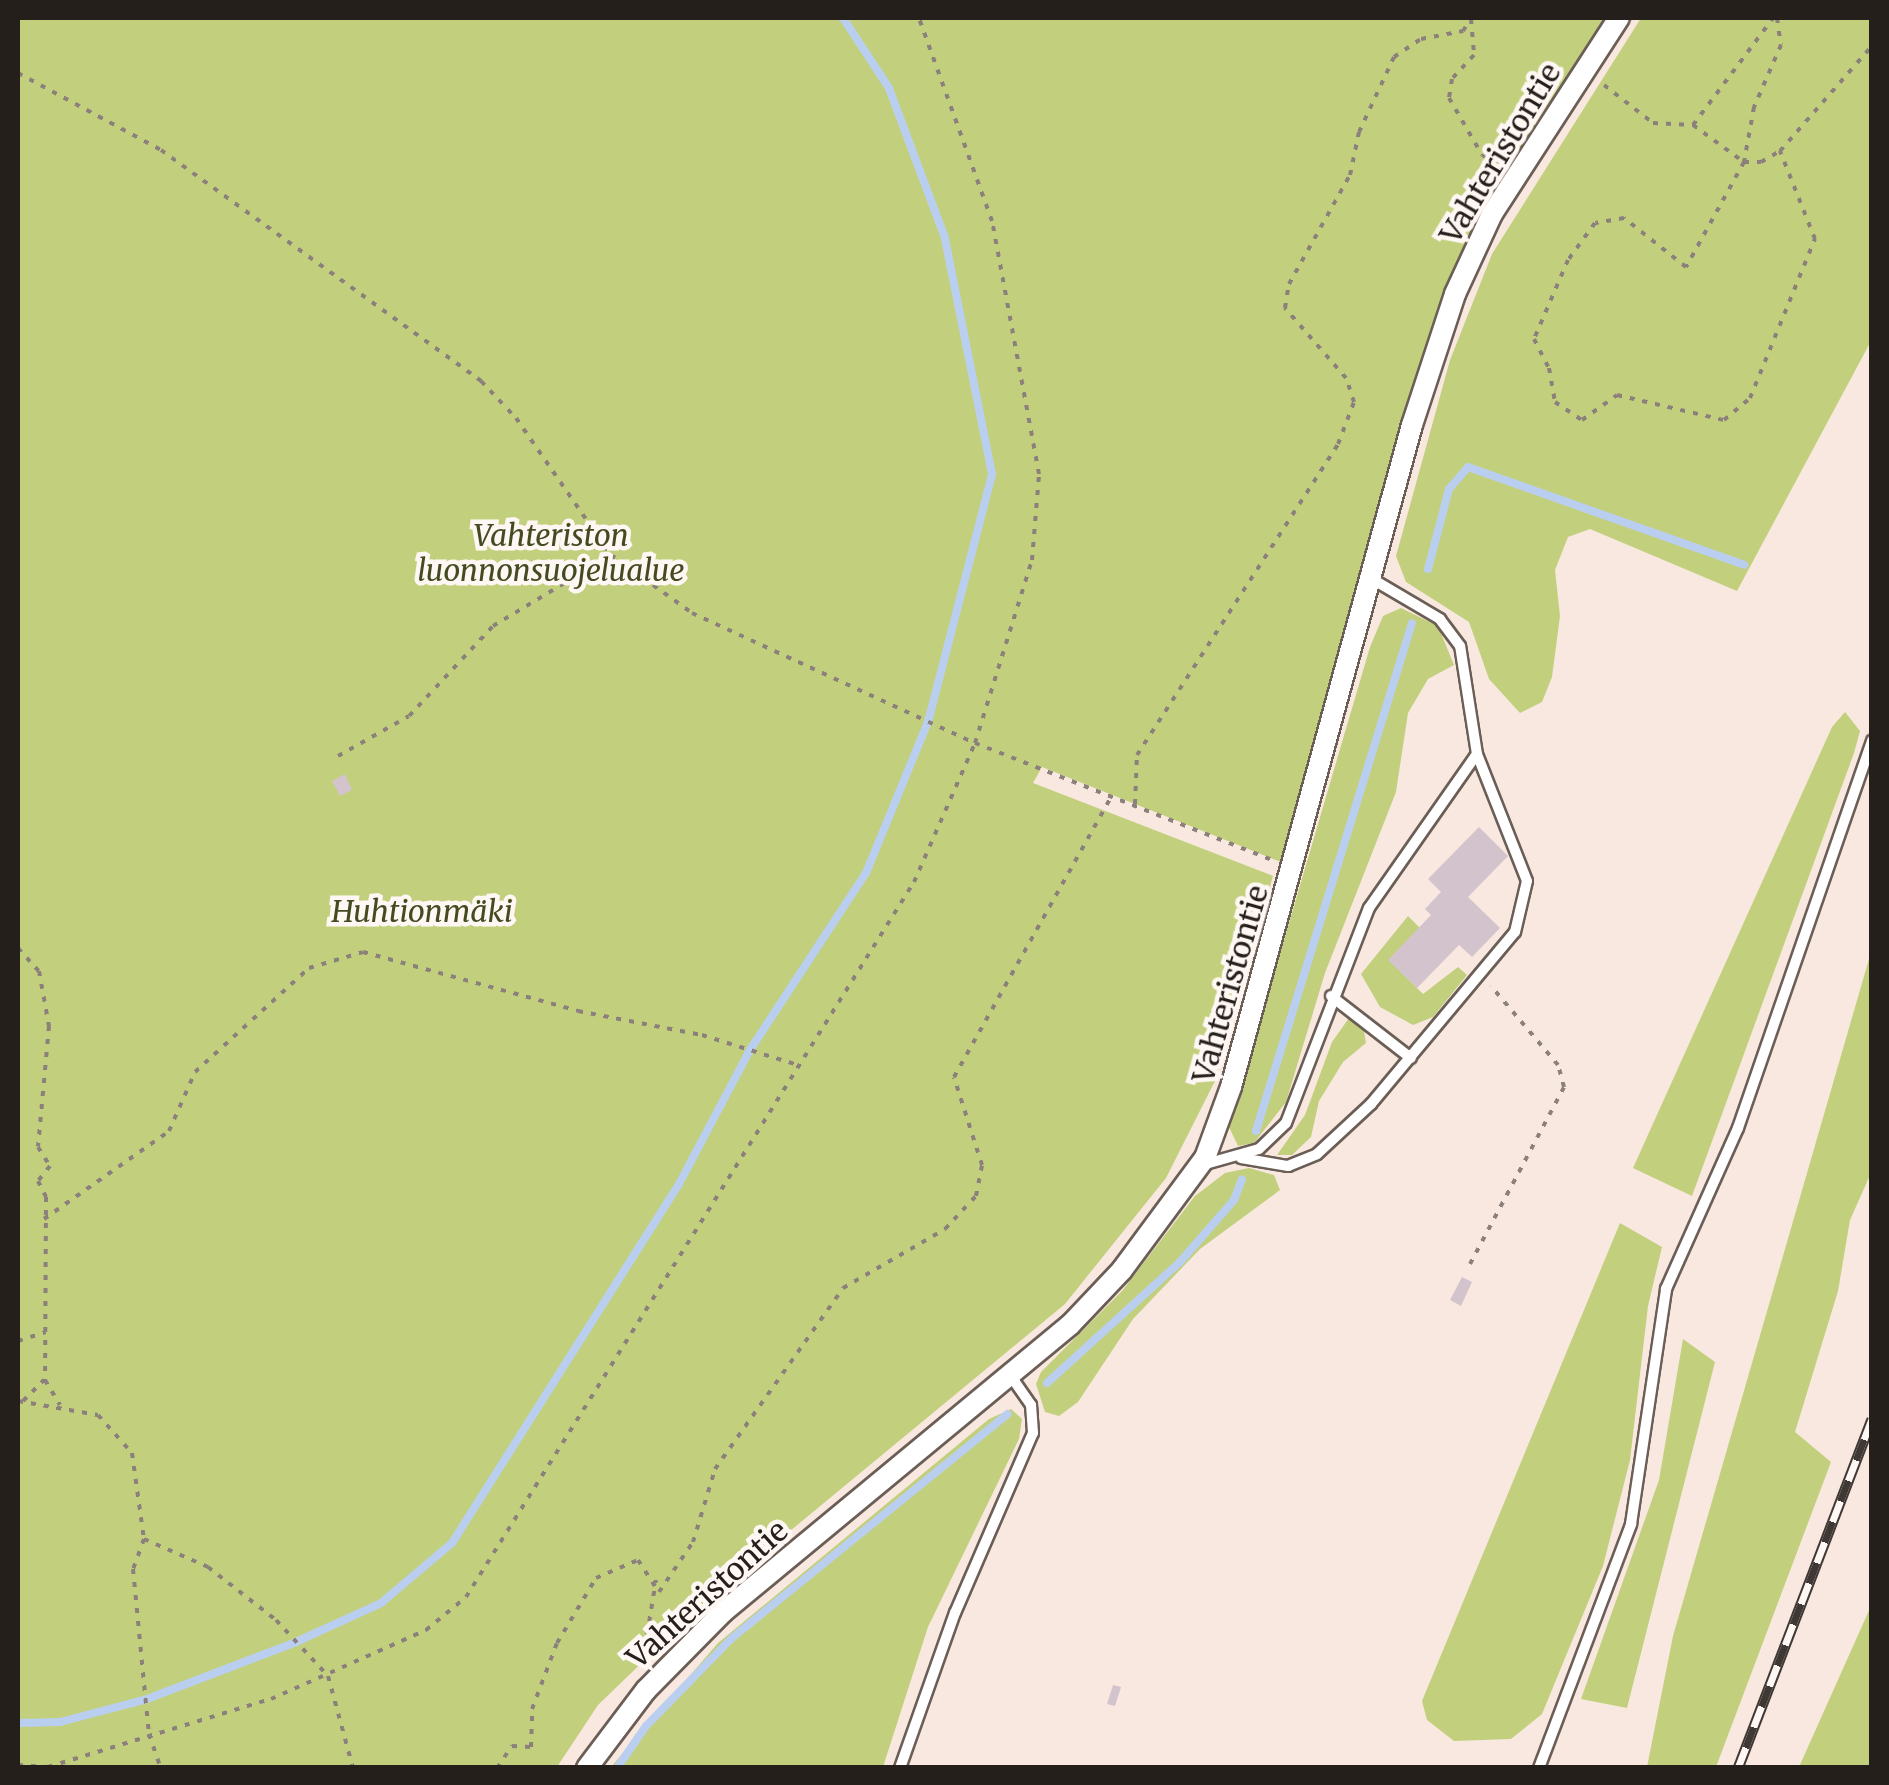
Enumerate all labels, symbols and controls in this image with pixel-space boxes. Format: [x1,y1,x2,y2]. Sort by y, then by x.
street label: Vahteristontie [1432,56,1568,250]
park label: Vahteriston luonnonsuojelualue [417,517,685,588]
street label: Vahteristontie [1185,881,1275,1087]
park label: Huhtionmäki [331,893,513,929]
street label: Vahteristontie [619,1512,795,1676]

